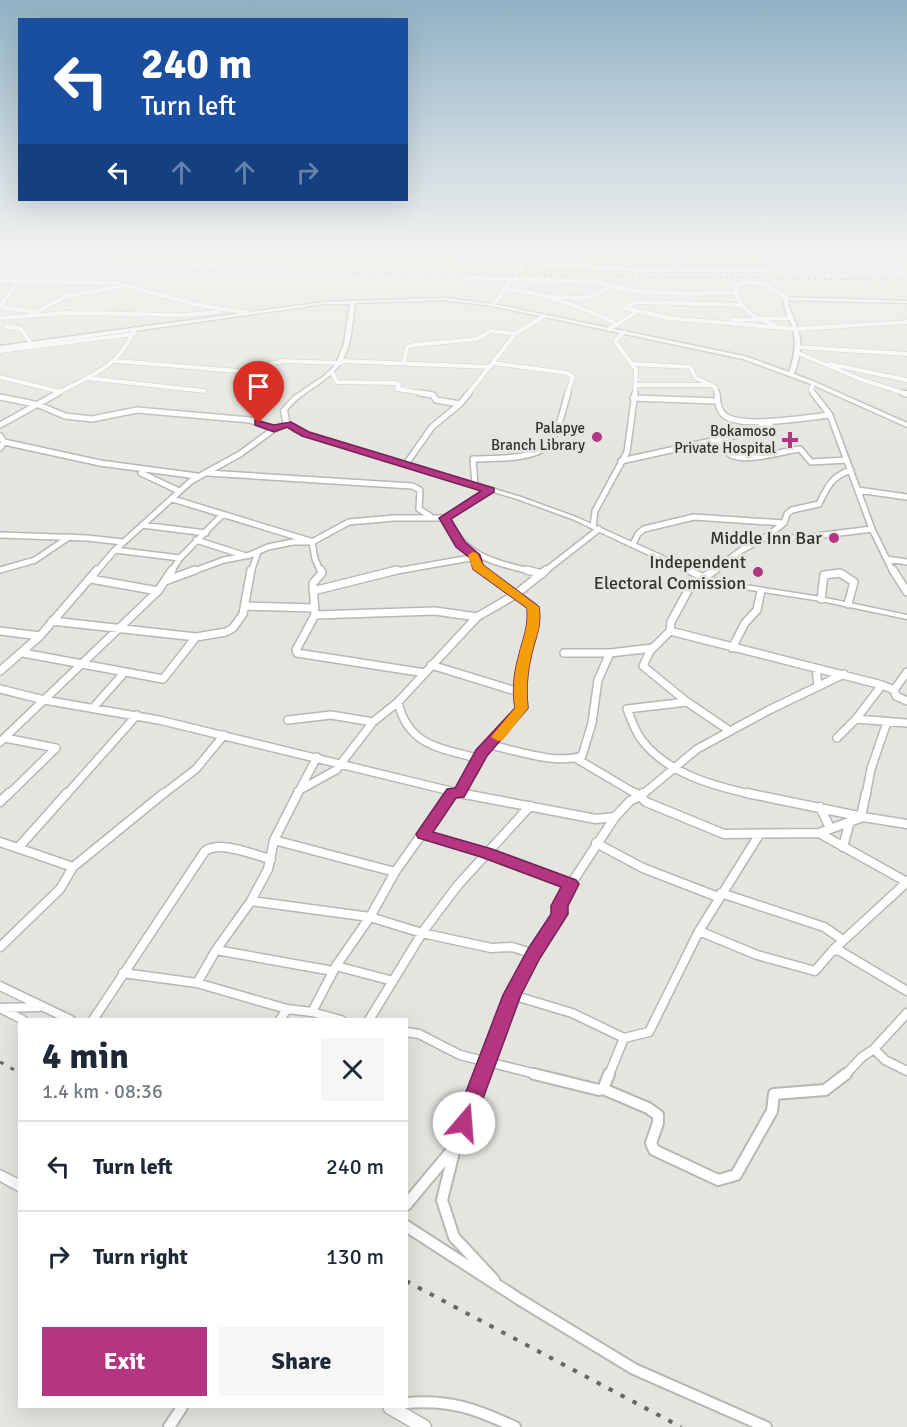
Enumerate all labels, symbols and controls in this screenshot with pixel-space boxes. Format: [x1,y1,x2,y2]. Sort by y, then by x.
text: 240 m [141,39,252,90]
icon: left [42,42,120,120]
text: Turn left [141,90,236,123]
icon: left [102,156,135,189]
icon: ahead [165,156,198,189]
icon: ahead [228,156,261,189]
icon: right [291,156,324,189]
pin [233,361,284,423]
icon: arrive [242,370,275,403]
place label: Palapye Branch Library [491,419,585,454]
place label: Bokamoso Private Hospital [674,422,776,457]
marker: Palapye Branch Library [590,430,604,444]
marker: Bokamoso Private Hospital [781,431,799,449]
place label: Middle Inn Bar [710,527,822,549]
marker: Middle Inn Bar [827,531,841,545]
place label: Independent Electoral Comission [594,551,746,594]
marker: Independent Electoral Comission [751,565,765,579]
text: 4 min [42,1034,129,1079]
button: close [321,1038,384,1101]
text: 1.4 km · 08:36 [42,1079,163,1104]
position arrow [432,1091,496,1155]
icon: left [42,1150,75,1183]
text: Turn left [93,1153,173,1180]
text: 240 m [326,1153,384,1180]
icon: right [42,1240,75,1273]
text: Turn right [93,1243,188,1270]
text: 130 m [326,1243,384,1270]
button: Exit [42,1327,207,1396]
button: Share [219,1327,384,1396]

